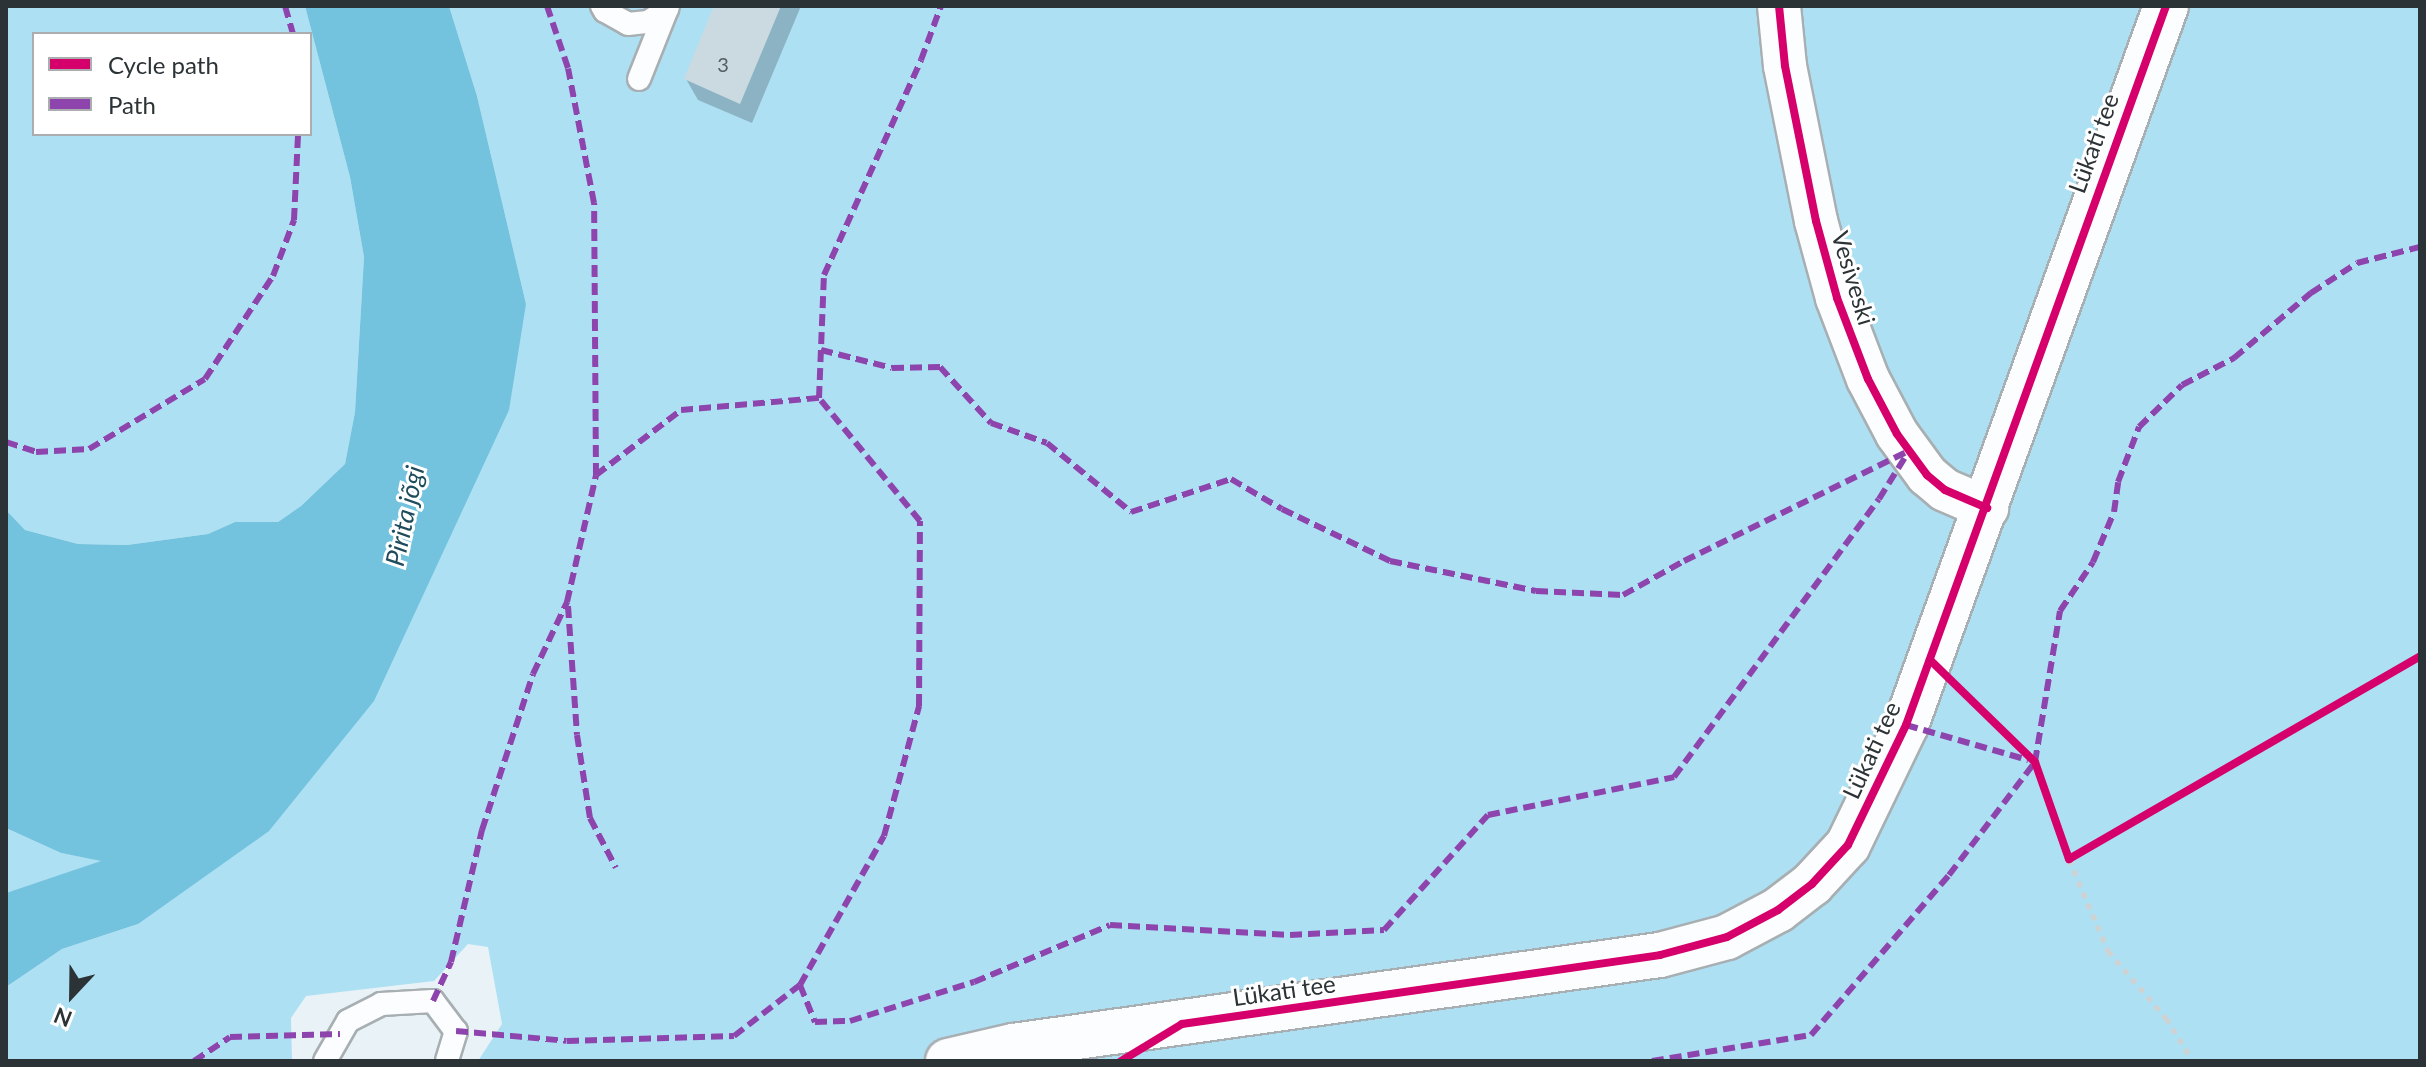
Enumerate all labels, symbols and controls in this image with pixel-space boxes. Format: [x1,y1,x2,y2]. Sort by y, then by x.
legend [32,32,312,136]
text: Cycle path [108,50,219,79]
house number: 3 [717,52,729,76]
street label: Lükati tee [2062,89,2124,197]
text: Path [108,90,156,119]
street label: Vesiveski [1826,228,1882,328]
water label: Pirita jõgi [379,463,431,569]
street label: Lükati tee [1836,697,1906,803]
north arrow [32,955,112,1035]
street label: Lükati tee [1231,969,1337,1011]
text: N [50,1002,76,1033]

